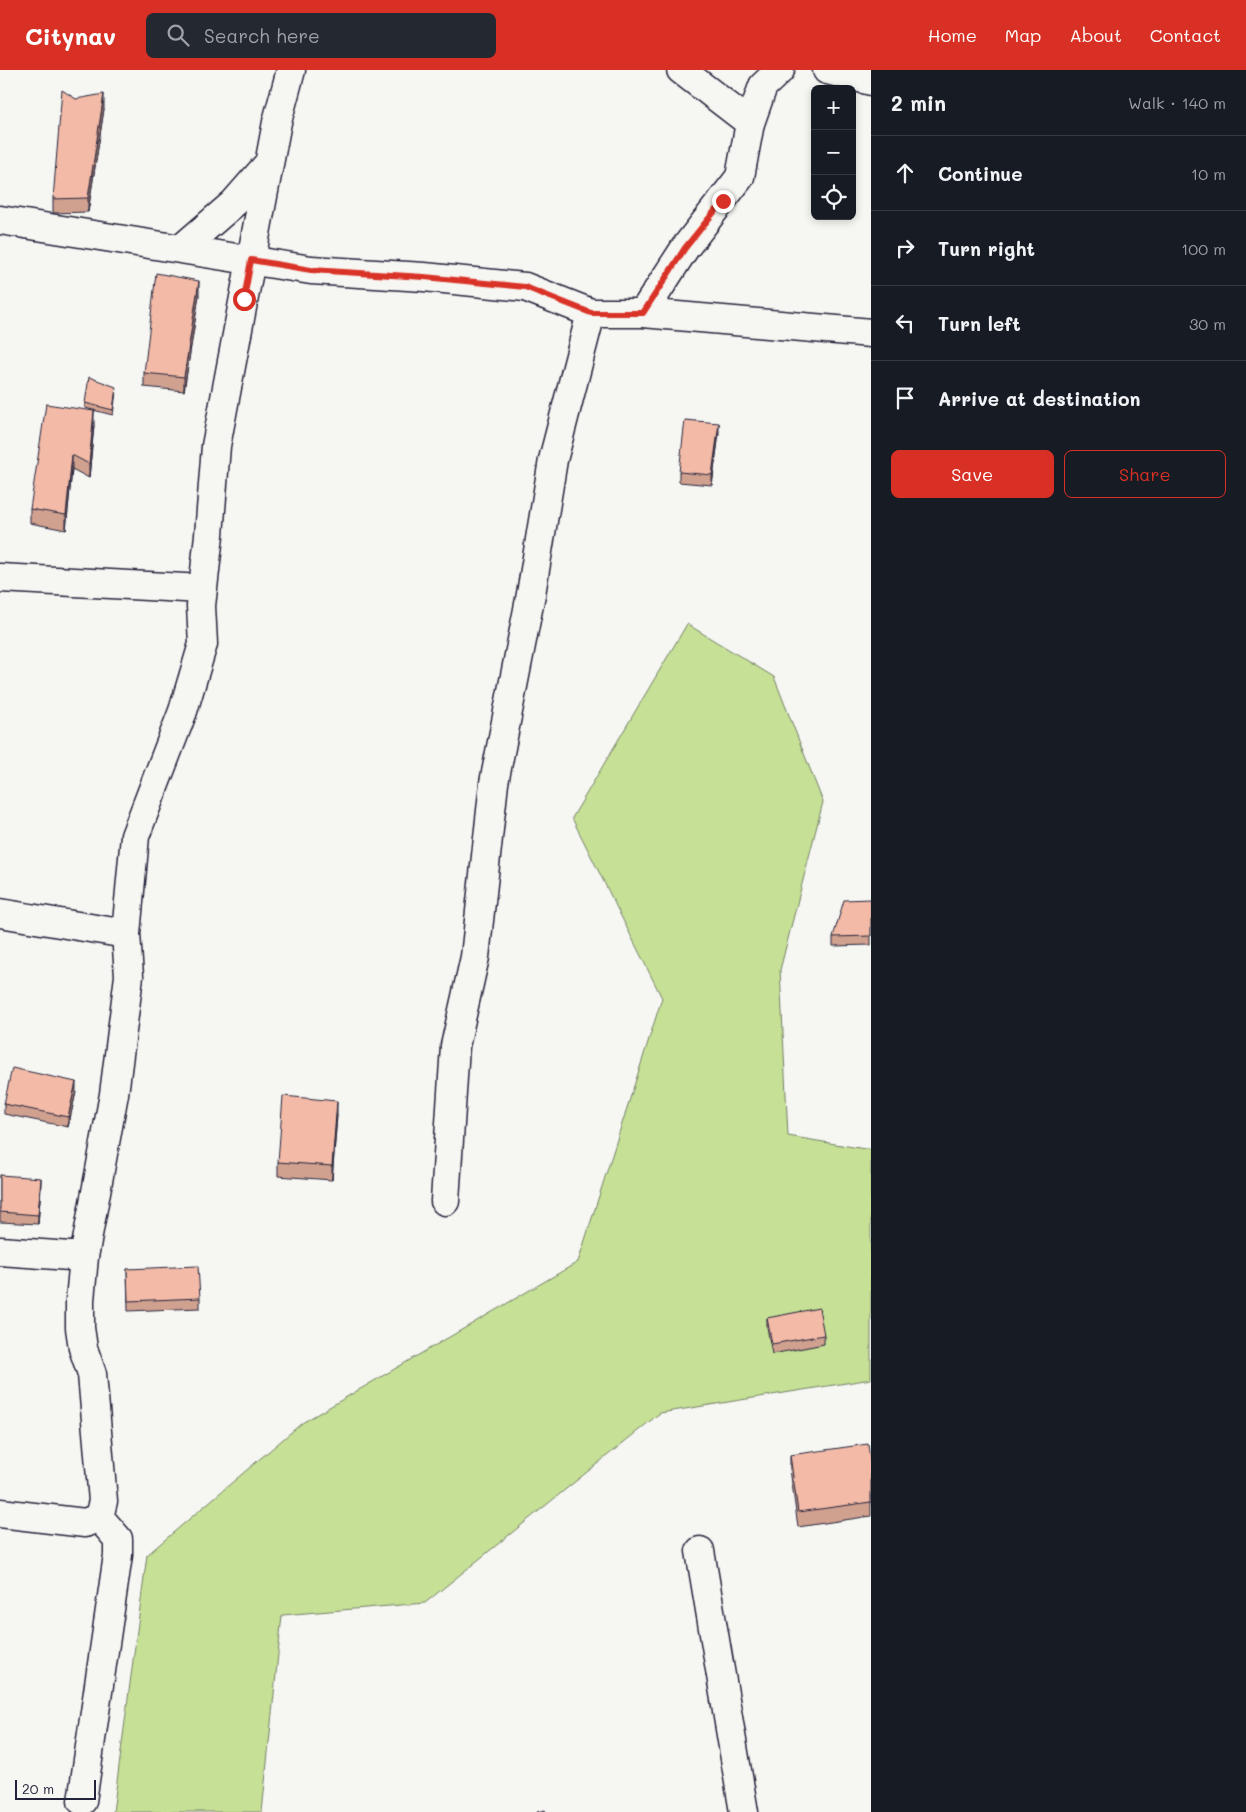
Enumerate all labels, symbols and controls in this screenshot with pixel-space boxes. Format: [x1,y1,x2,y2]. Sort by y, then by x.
search box [146,13,496,58]
text: Citynav [25,20,116,51]
icon: search [164,21,192,49]
text: Search here [204,23,320,48]
text: Home [928,23,977,47]
text: Map [1005,23,1041,47]
text: About [1069,23,1122,47]
text: Contact [1150,23,1221,47]
map controls [811,85,856,220]
button: + [811,85,856,130]
text: 2 min [891,89,946,116]
text: Walk · 140 m [1128,92,1226,113]
button: − [811,130,856,175]
icon: ahead [891,159,919,187]
text: Continue [938,161,1023,186]
text: 10 m [1191,163,1226,184]
button: locate [811,175,856,220]
route end [712,190,735,213]
icon: right [891,234,919,262]
text: Turn right [938,236,1035,261]
text: 100 m [1181,238,1226,259]
route start [233,288,256,311]
icon: left [891,309,919,337]
text: Turn left [938,311,1021,336]
text: 30 m [1189,313,1226,334]
icon: arrive [891,384,919,412]
text: Arrive at destination [938,386,1141,411]
button: Save [891,450,1054,498]
button: Share [1064,450,1226,498]
scale bar [15,1777,96,1800]
text: 20 m [22,1779,54,1798]

